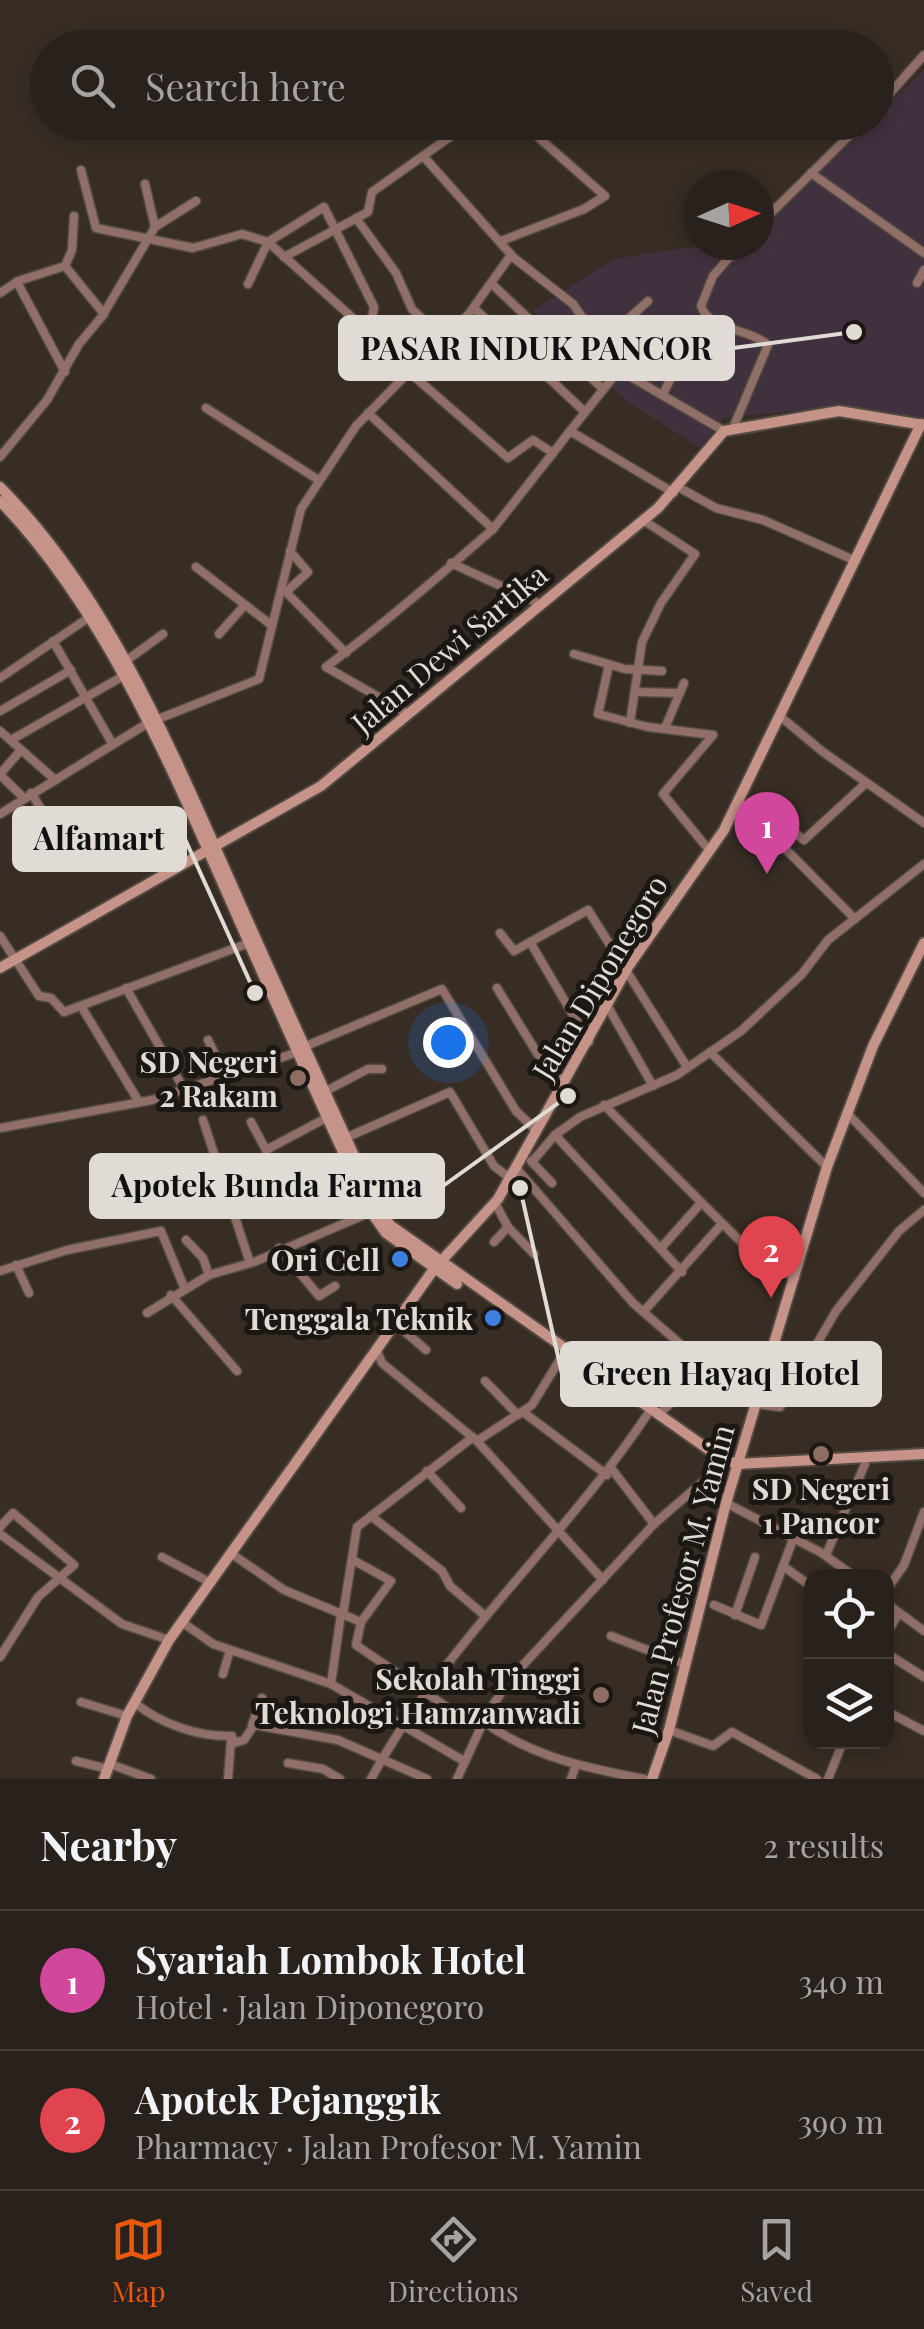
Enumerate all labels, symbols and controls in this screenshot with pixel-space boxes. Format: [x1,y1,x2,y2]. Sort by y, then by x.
search box [30,30,894,140]
icon: search [65,58,120,113]
text: Search here [145,60,346,111]
north arrow [684,170,774,260]
callout: PASAR INDUK PANCOR [340,317,733,379]
text: PASAR INDUK PANCOR [360,325,713,368]
street label: Jalan Dewi Sartika [342,554,555,742]
pin: 1 [734,792,800,874]
callout: Alfamart [14,808,185,870]
text: Alfamart [33,815,165,858]
street label: Jalan Diponegoro [522,867,676,1087]
your location [423,1017,474,1068]
place label: SD Negeri 2 Rakam [140,1041,278,1115]
marker: SD Negeri 2 Rakam [287,1067,309,1089]
callout: Apotek Bunda Farma [91,1155,443,1217]
text: Apotek Bunda Farma [111,1162,423,1205]
pin: 2 [738,1216,804,1298]
place label: Ori Cell [271,1239,380,1279]
marker: Ori Cell [389,1248,411,1270]
place label: Tenggala Teknik [245,1298,473,1338]
marker: Tenggala Teknik [482,1307,504,1329]
callout: Green Hayaq Hotel [562,1343,880,1405]
text: Green Hayaq Hotel [582,1350,860,1393]
street label: Jalan Profesor M. Yamin [621,1420,743,1739]
marker: SD Negeri 1 Pancor [810,1443,832,1465]
place label: SD Negeri 1 Pancor [752,1468,890,1542]
map controls [804,1569,894,1749]
button: locate [804,1569,894,1659]
place label: Sekolah Tinggi Teknologi Hamzanwadi [255,1658,581,1732]
button: layers [804,1659,894,1749]
marker: Sekolah Tinggi Teknologi Hamzanwadi [590,1684,612,1706]
text: Nearby [40,1816,177,1872]
text: 2 results [763,1823,884,1866]
text: Syariah Lombok Hotel [135,1933,526,1984]
text: 1 [66,1959,79,2002]
text: 340 m [798,1959,884,2002]
text: Hotel · Jalan Diponegoro [135,1984,484,2027]
text: Apotek Pejanggik [135,2073,441,2124]
text: 2 [64,2099,81,2142]
text: 390 m [798,2099,884,2142]
text: Pharmacy · Jalan Profesor M. Yamin [135,2124,642,2167]
tab: Map [111,2212,166,2309]
tab: Directions [388,2212,519,2309]
tab: Saved [740,2212,813,2309]

